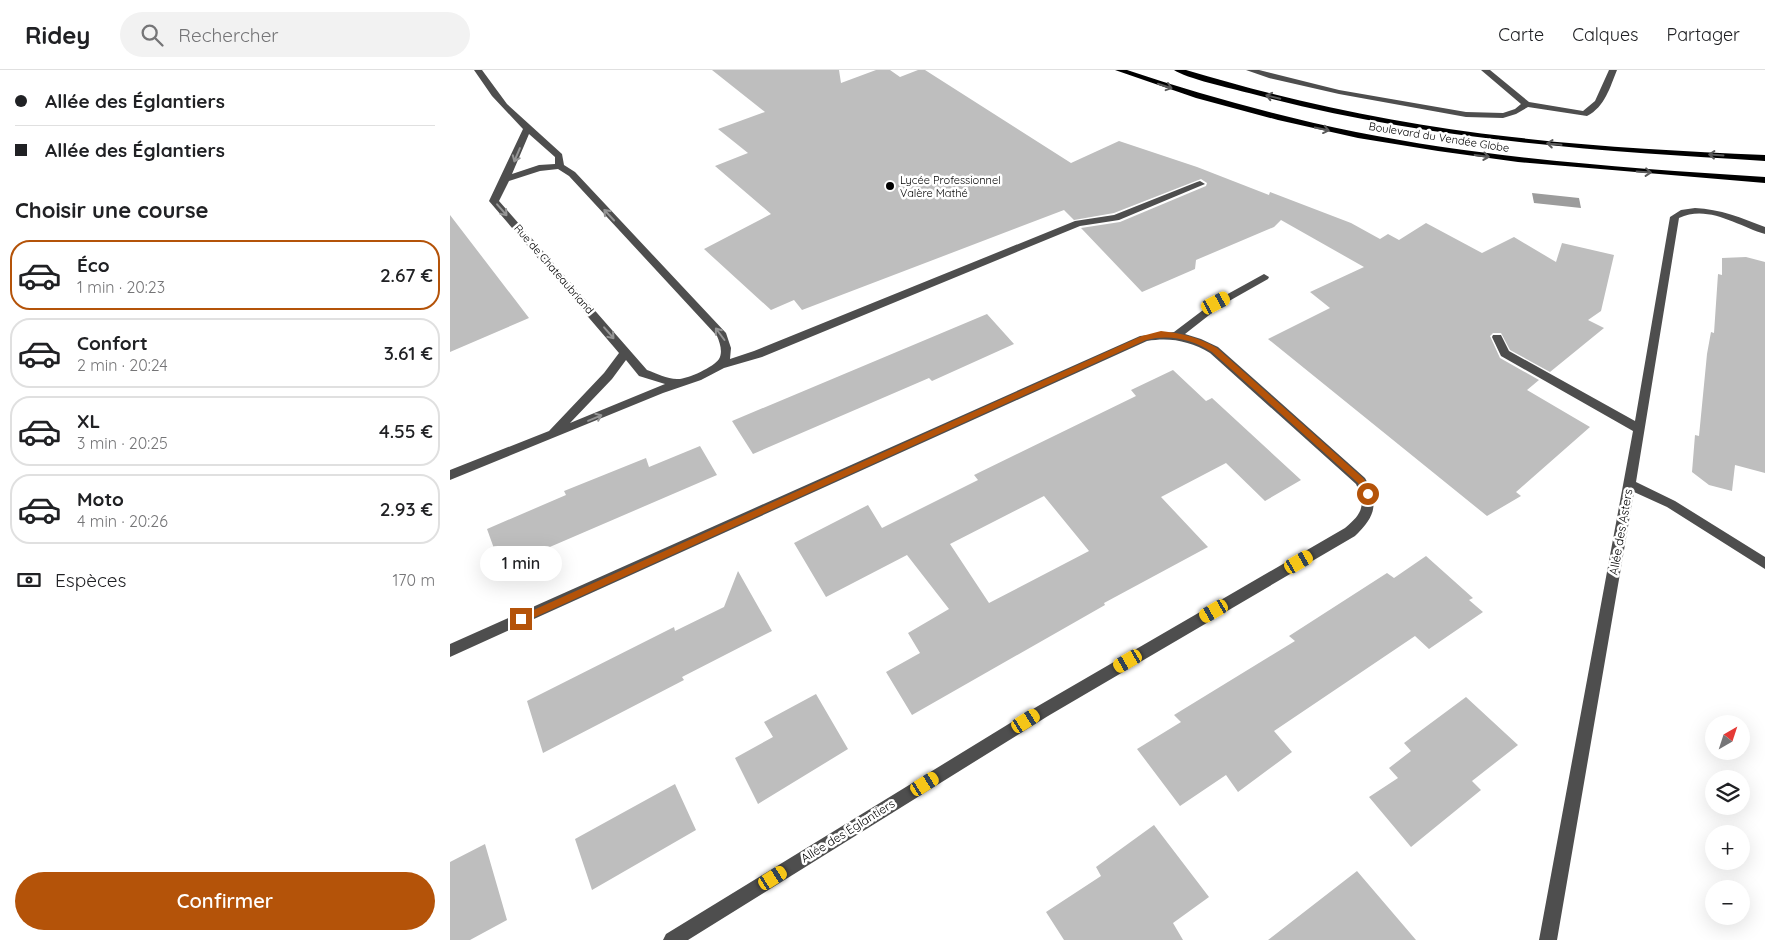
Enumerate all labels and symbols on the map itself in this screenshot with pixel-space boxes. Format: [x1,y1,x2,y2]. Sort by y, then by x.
one-way arrow [1157,82,1172,91]
one-way arrow [1266,92,1282,101]
street label: Boulevard du Vendée Globe [1368,119,1510,155]
one-way arrow [1313,125,1329,134]
one-way arrow [1547,139,1563,149]
one-way arrow [512,146,521,162]
one-way arrow [1474,151,1490,161]
one-way arrow [1709,151,1725,160]
one-way arrow [1635,167,1651,177]
place label: Lycée Professionnel Valère Mathé [900,173,1001,200]
marker: Lycée Professionnel Valère Mathé [884,180,896,192]
one-way arrow [497,203,508,216]
one-way arrow [603,208,615,221]
street label: Rue de Chateaubriand [511,221,597,317]
car [1199,289,1232,317]
one-way arrow [603,326,615,339]
one-way arrow [714,328,725,341]
one-way arrow [587,412,602,422]
route start [1357,483,1379,505]
street label: Allée des Asters [1606,487,1636,576]
callout: 1 min [480,546,562,582]
car [1282,548,1315,576]
car [1197,597,1230,625]
route end [510,608,532,630]
car [1111,647,1144,675]
car [1009,707,1042,735]
north arrow [1705,715,1750,760]
car [908,770,941,798]
street label: Allée des Églantiers [798,795,898,866]
car [756,864,789,892]

